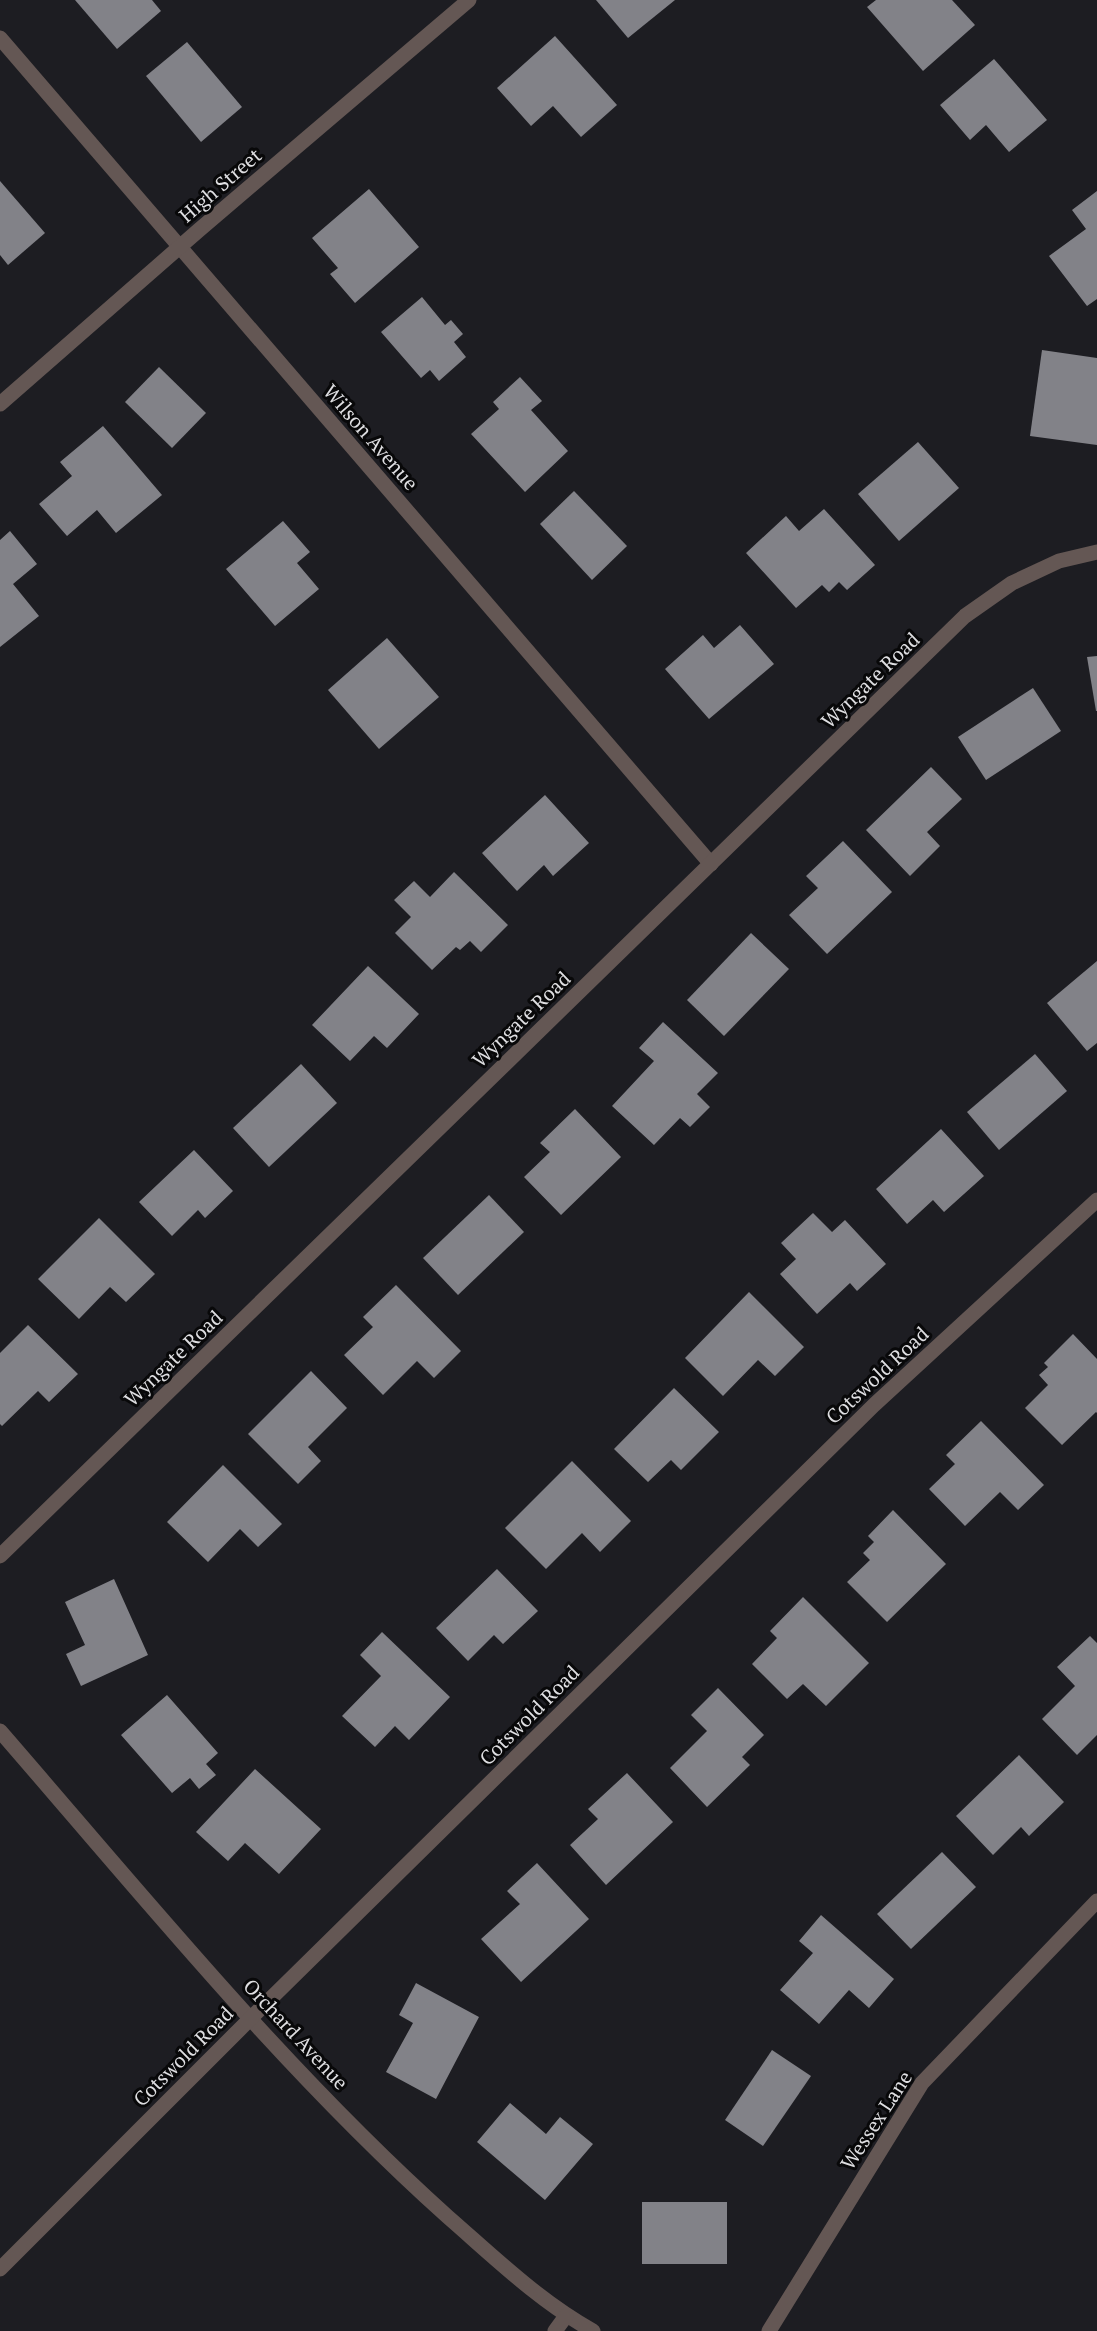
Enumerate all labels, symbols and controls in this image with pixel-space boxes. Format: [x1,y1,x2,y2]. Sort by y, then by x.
street label: High Street [173,141,267,228]
street label: Wilson Avenue [317,378,425,496]
street label: Wyngate Road [815,626,925,734]
street label: Wyngate Road [466,965,576,1073]
street label: Wyngate Road [118,1304,228,1412]
street label: Cotswold Road [820,1320,934,1430]
street label: Cotswold Road [473,1659,585,1771]
street label: Orchard Avenue [238,1973,354,2095]
street label: Cotswold Road [127,2000,239,2112]
street label: Wessex Lane [834,2065,918,2175]

